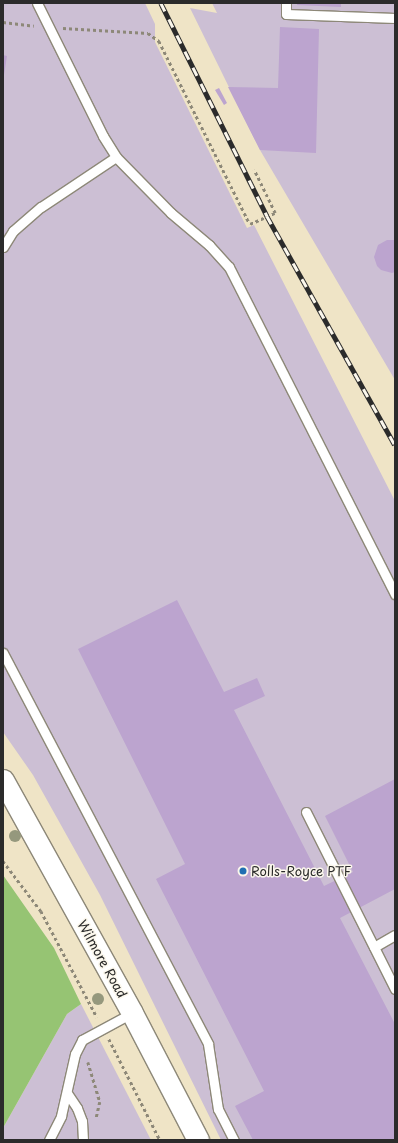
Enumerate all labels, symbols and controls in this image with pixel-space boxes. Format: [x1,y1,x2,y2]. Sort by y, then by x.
place label: Rolls-Royce PTF [251,863,352,879]
marker: Rolls-Royce PTF [238,866,248,876]
street label: Wilmore Road [74,917,130,1001]

